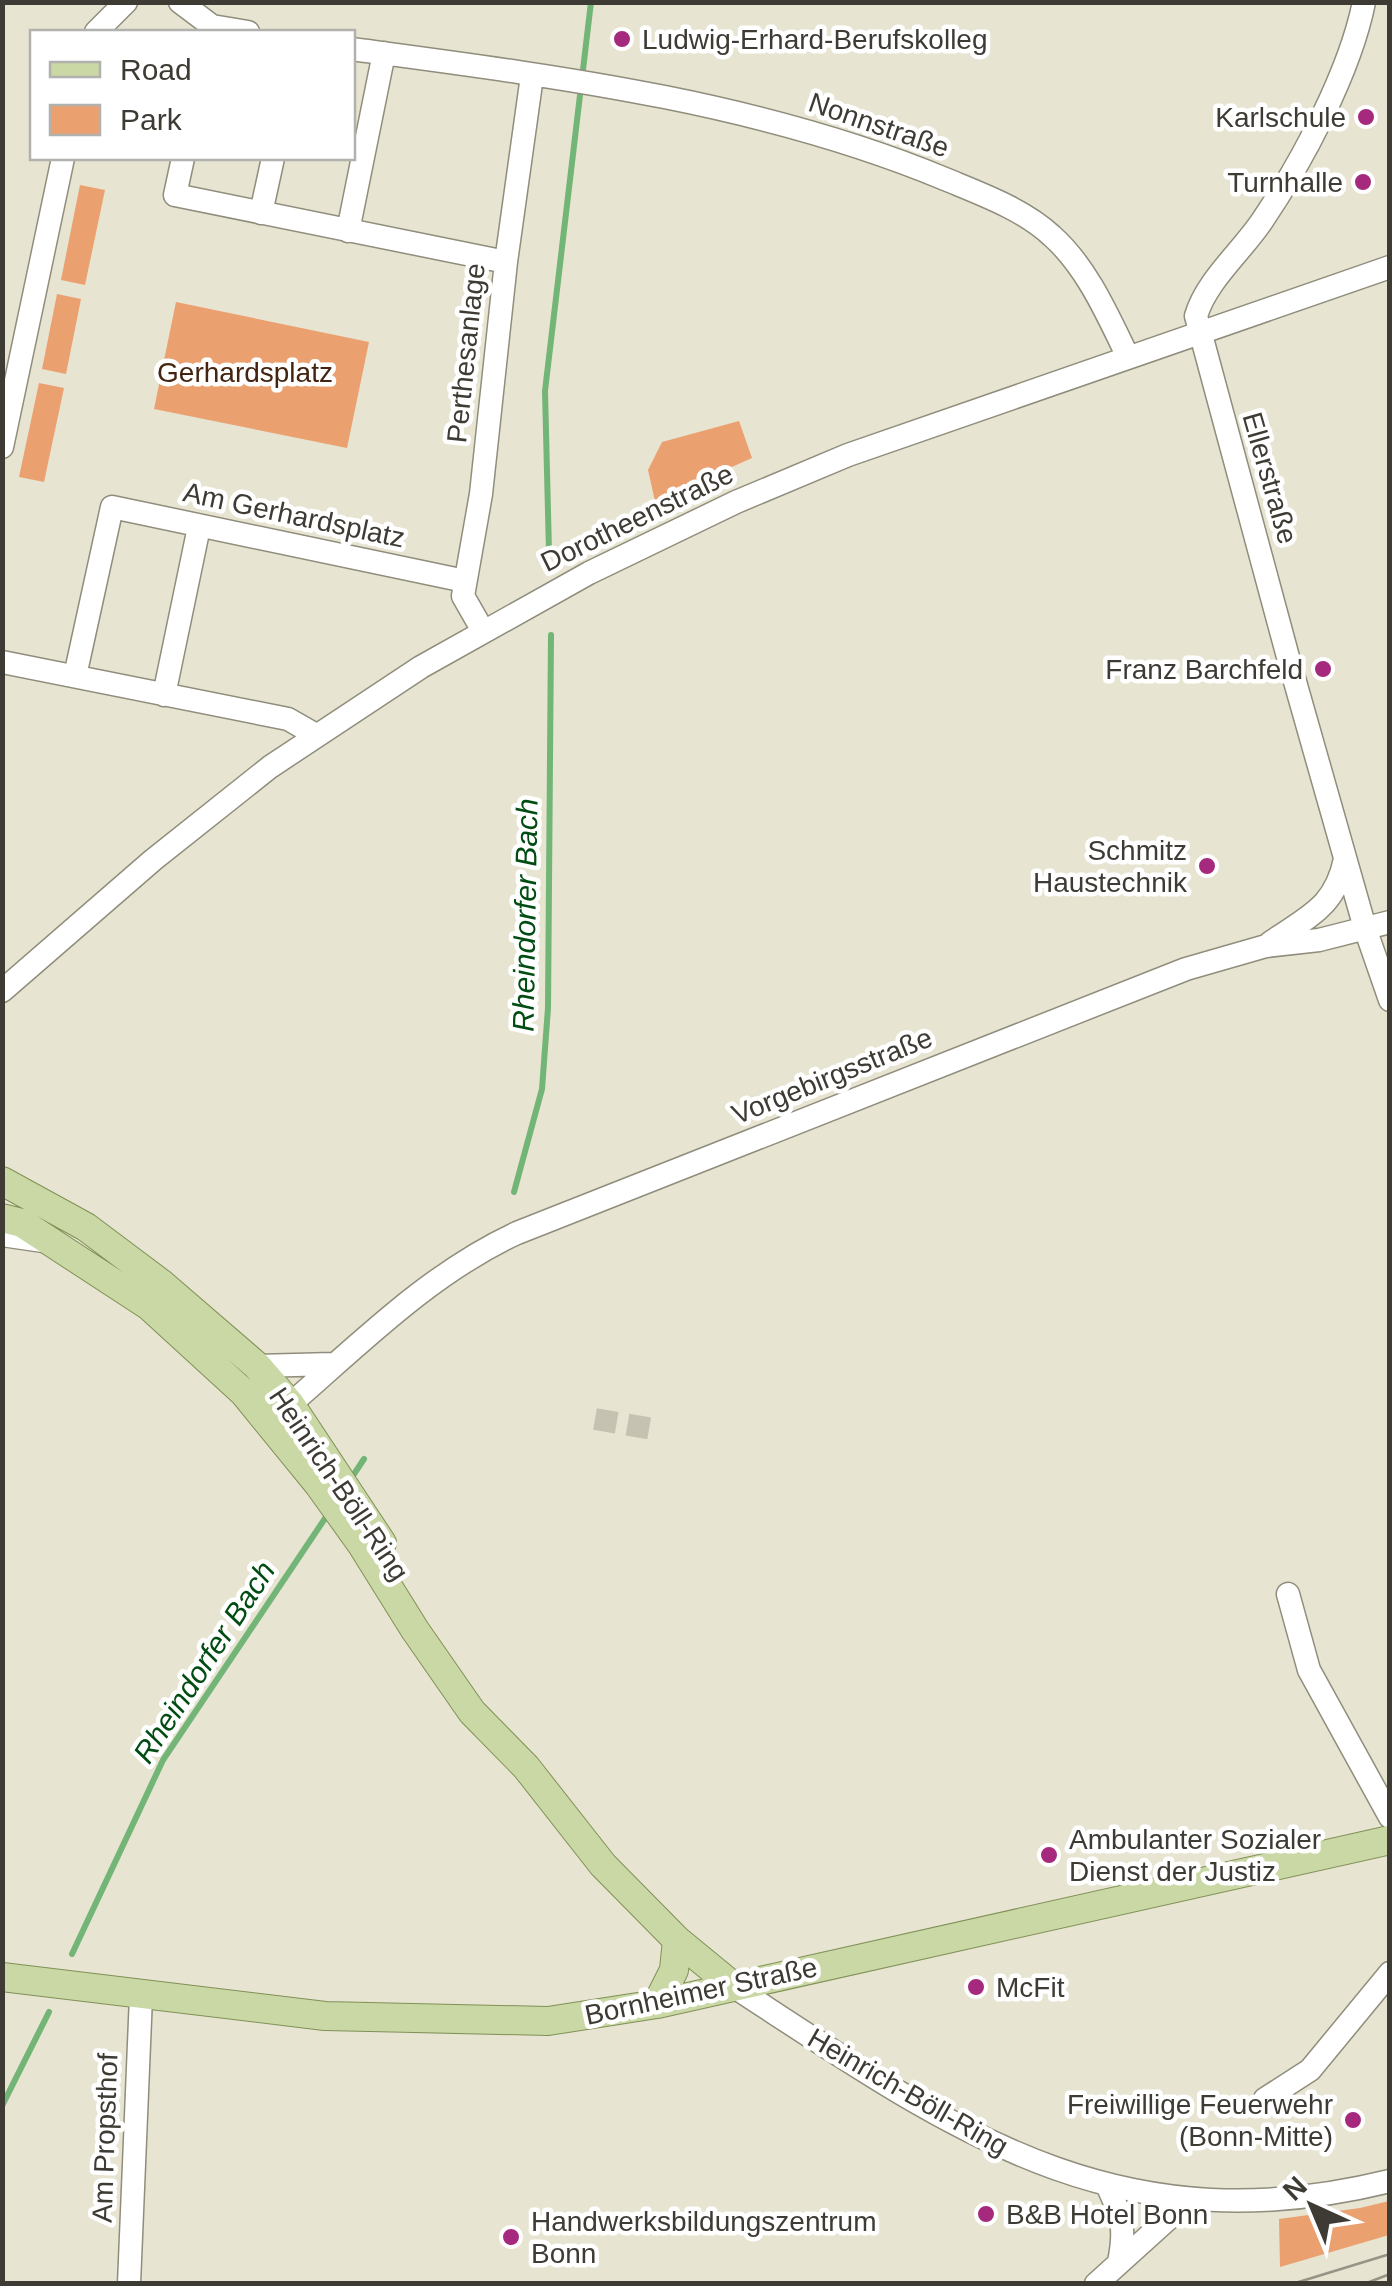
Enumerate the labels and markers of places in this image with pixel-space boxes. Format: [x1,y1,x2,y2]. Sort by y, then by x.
place label: Ludwig-Erhard-Berufskolleg [642,24,988,55]
marker: Ludwig-Erhard-Berufskolleg [611,28,633,50]
place label: Karlschule [1215,102,1346,133]
marker: Karlschule [1355,106,1377,128]
place label: Turnhalle [1227,167,1343,198]
marker: Turnhalle [1352,171,1374,193]
place label: Franz Barchfeld [1105,654,1303,685]
marker: Franz Barchfeld [1312,658,1334,680]
place label: Schmitz Haustechnik [1033,835,1188,898]
marker: Schmitz Haustechnik [1196,855,1218,877]
place label: Ambulanter Sozialer Dienst der Justiz [1069,1824,1321,1887]
marker: Ambulanter Sozialer Dienst der Justiz [1038,1844,1060,1866]
place label: McFit [996,1972,1065,2003]
marker: McFit [965,1976,987,1998]
place label: Freiwillige Feuerwehr (Bonn-Mitte) [1067,2089,1333,2152]
marker: Freiwillige Feuerwehr (Bonn-Mitte) [1342,2109,1364,2131]
place label: B&B Hotel Bonn [1006,2199,1208,2230]
marker: B&B Hotel Bonn [975,2203,997,2225]
place label: Handwerksbildungszentrum Bonn [531,2206,877,2269]
marker: Handwerksbildungszentrum Bonn [500,2226,522,2248]

